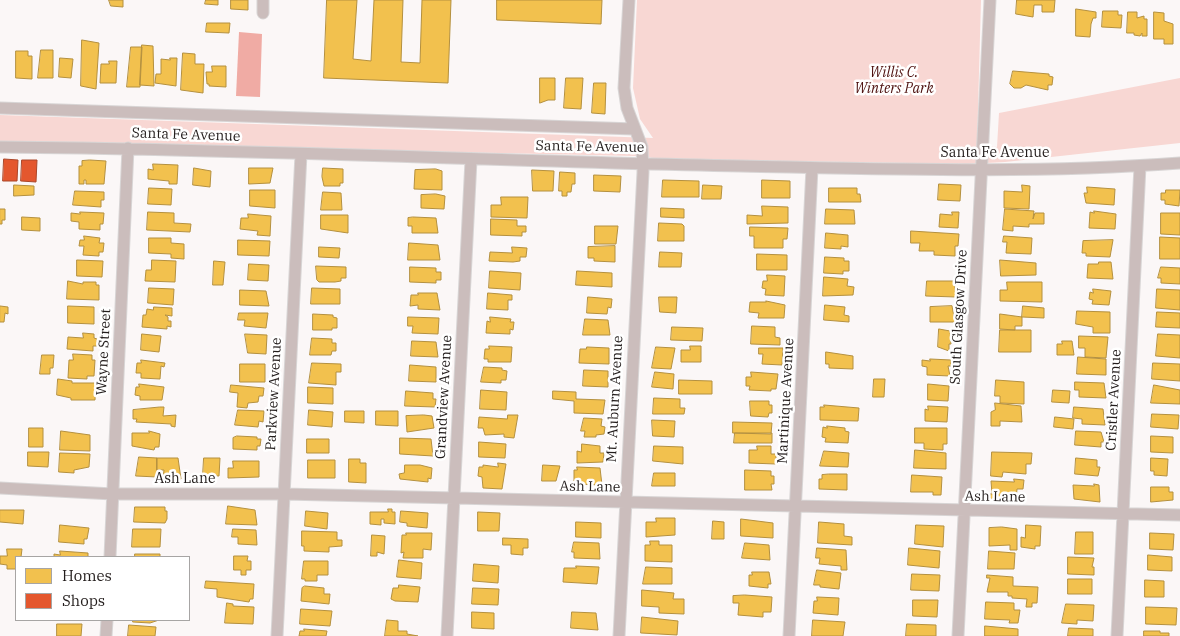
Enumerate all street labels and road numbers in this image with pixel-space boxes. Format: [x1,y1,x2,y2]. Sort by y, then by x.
street label: Santa Fe Avenue [131,125,241,145]
street label: Santa Fe Avenue [535,138,645,156]
street label: Santa Fe Avenue [941,145,1049,161]
street label: South Glasgow Drive [947,249,971,385]
street label: Wayne Street [93,308,115,396]
street label: Grandview Avenue [432,335,456,459]
street label: Mt. Auburn Avenue [603,335,627,463]
street label: Parkview Avenue [263,337,285,451]
street label: Martinique Avenue [774,338,798,464]
street label: Cristler Avenue [1103,349,1125,451]
street label: Ash Lane [155,471,215,487]
street label: Ash Lane [559,478,621,496]
street label: Ash Lane [964,488,1026,506]

